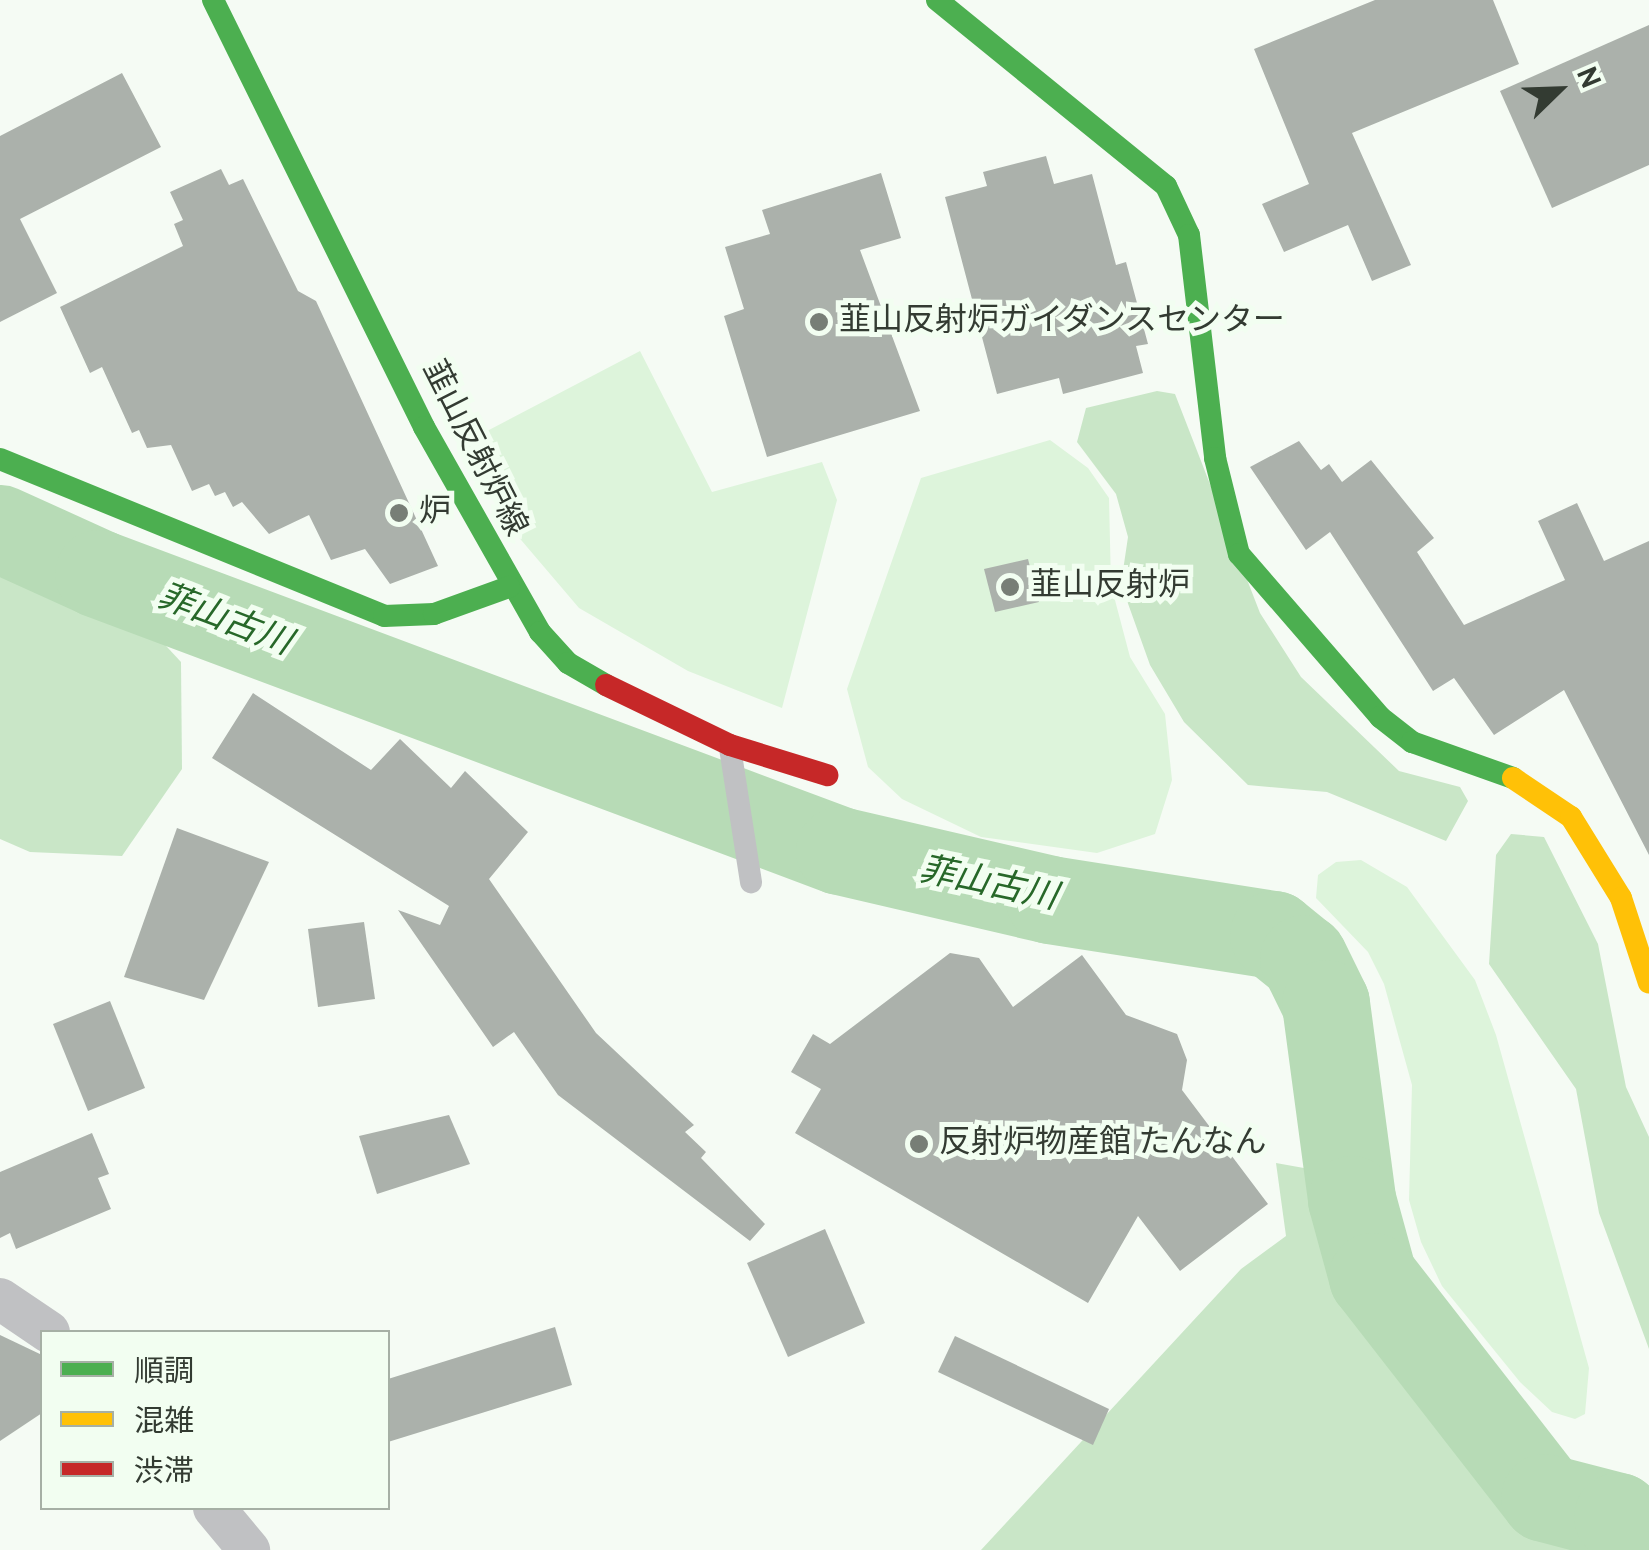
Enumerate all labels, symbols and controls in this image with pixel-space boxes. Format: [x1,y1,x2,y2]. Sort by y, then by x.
north arrow [1509,40,1609,140]
text: N [1566,62,1607,95]
place label: 韮山反射炉ガイダンスセンター [839,303,1287,341]
marker: 韮山反射炉ガイダンスセンター [808,311,830,333]
street label: 韮山反射炉線 [412,355,534,543]
place label: 炉 [419,494,451,532]
marker: 炉 [388,502,410,524]
place label: 韮山反射炉 [1030,568,1190,606]
water label: 菲山古川 [151,576,297,666]
marker: 韮山反射炉 [999,576,1021,598]
water label: 菲山古川 [915,850,1061,920]
place label: 反射炉物産館 たんなん [939,1125,1267,1163]
marker: 反射炉物産館 たんなん [908,1133,930,1155]
legend [40,1330,390,1510]
text: 順調 [134,1355,194,1392]
text: 混雑 [134,1405,194,1442]
text: 渋滞 [134,1455,194,1492]

